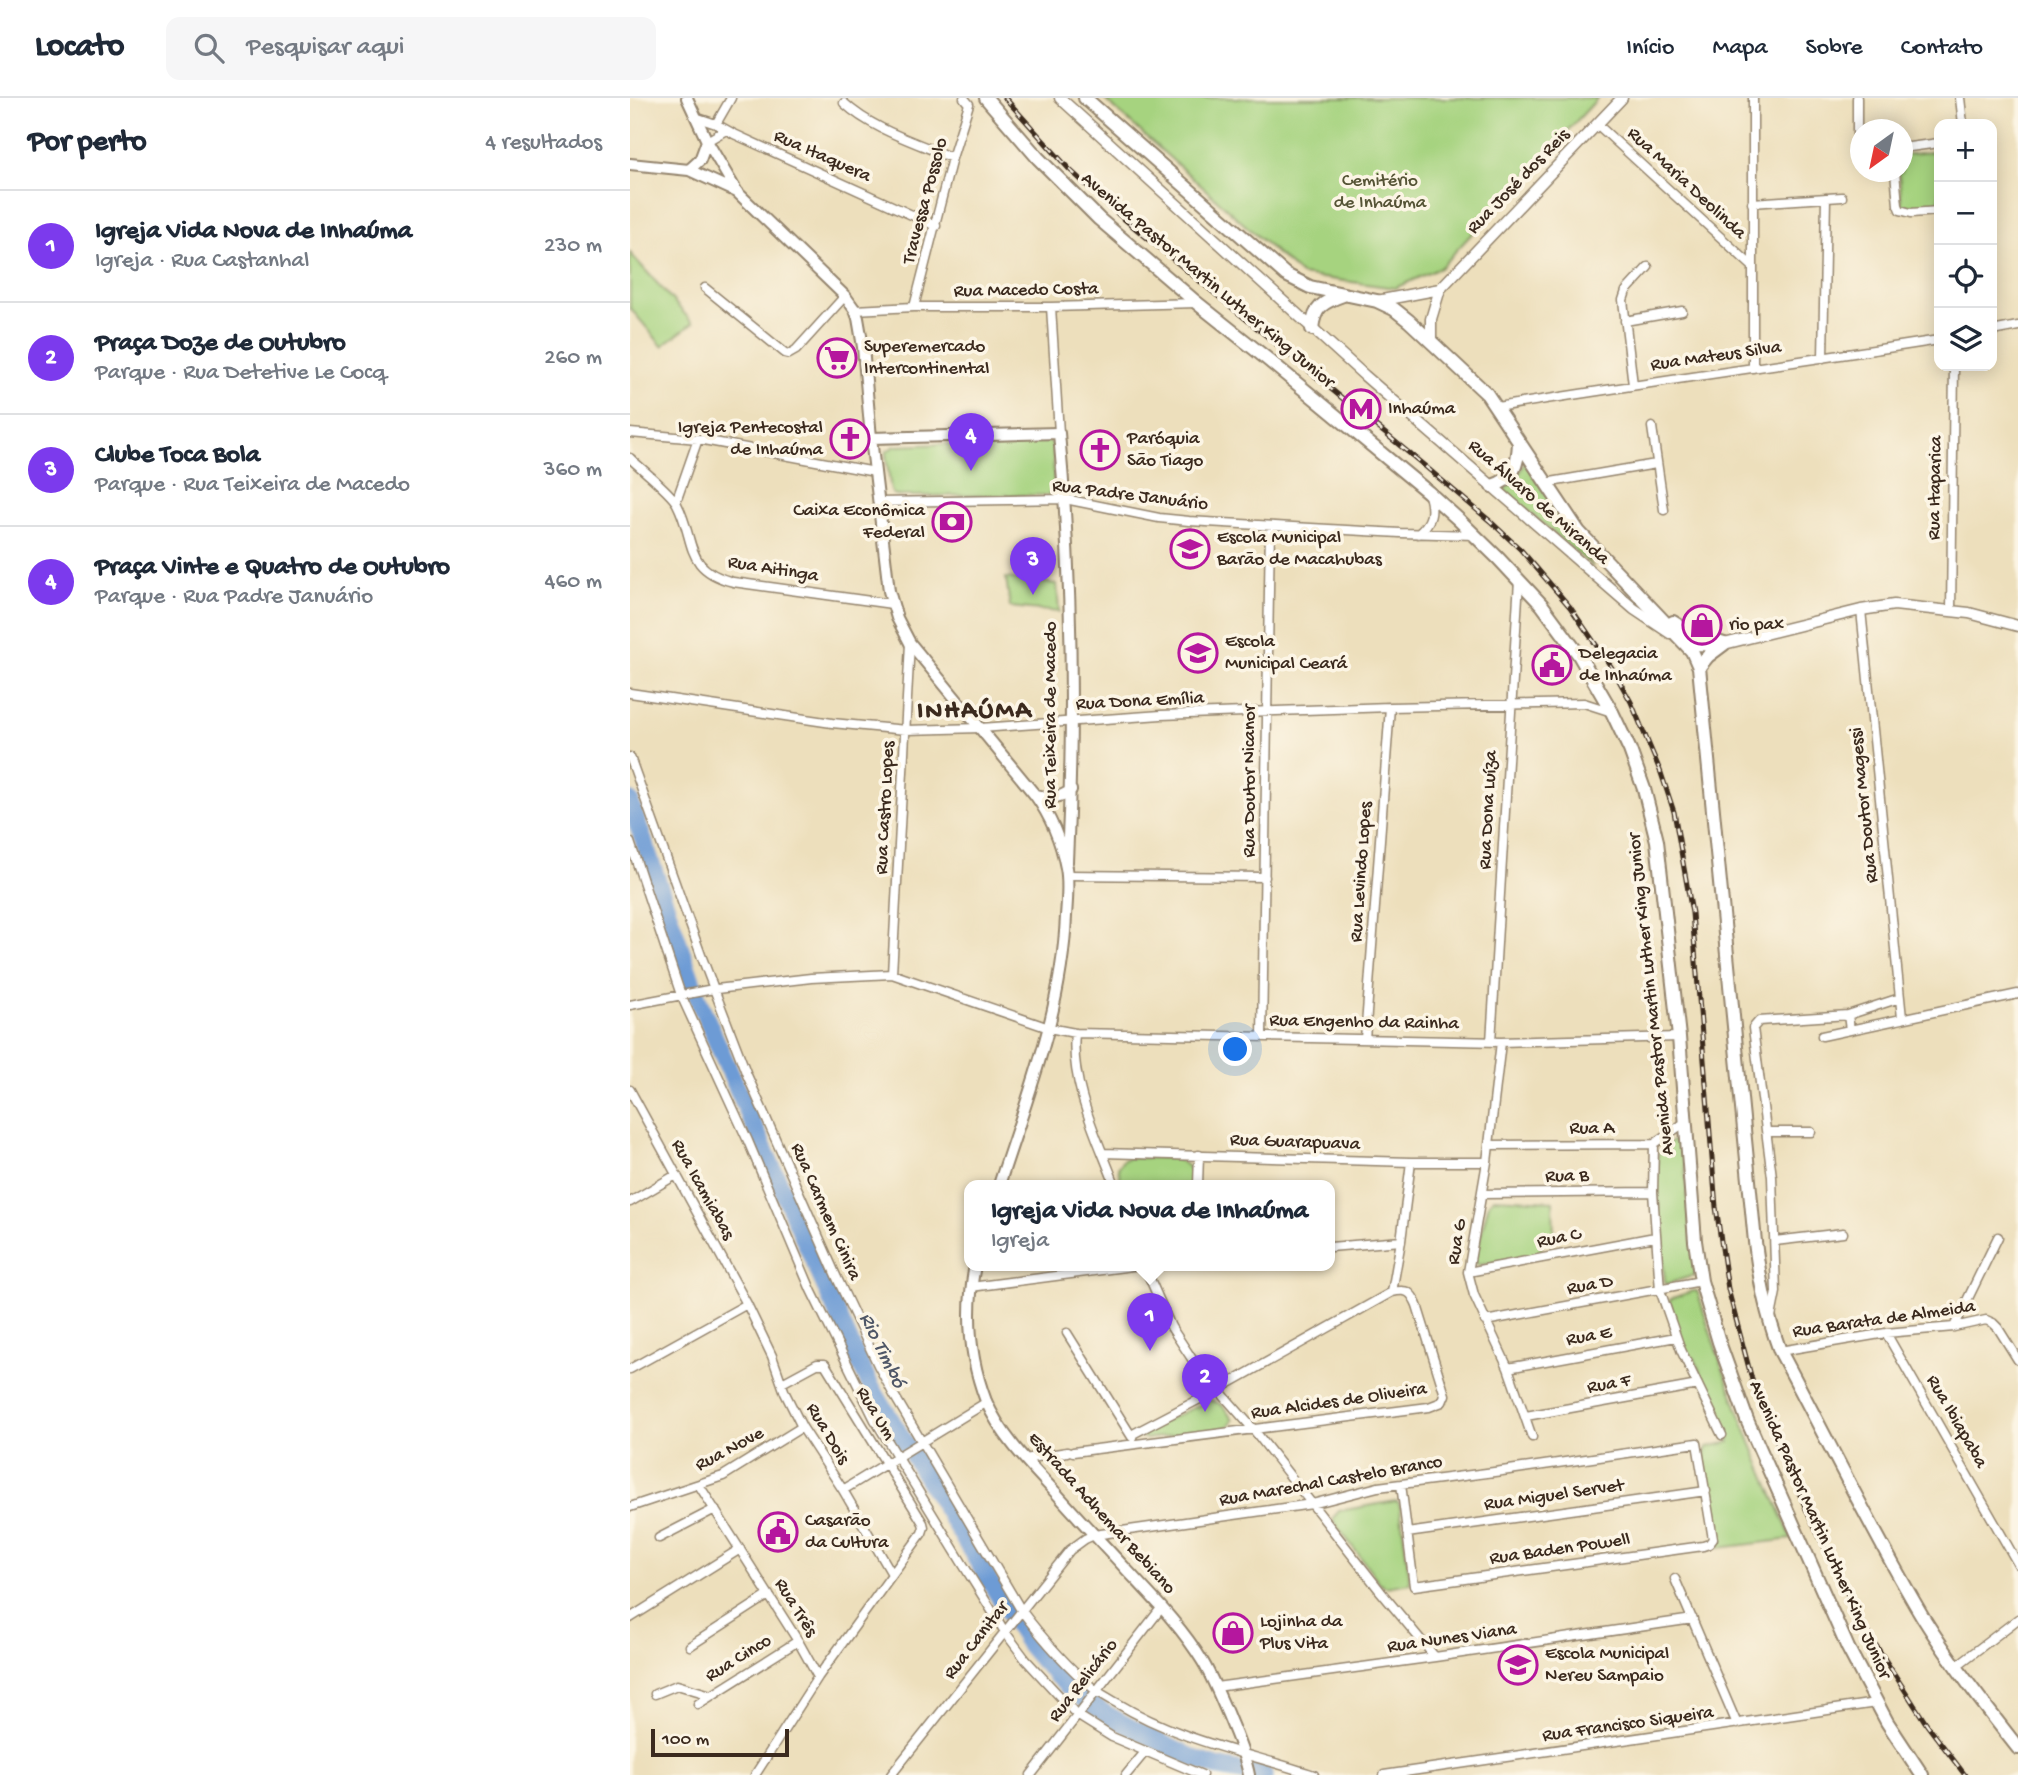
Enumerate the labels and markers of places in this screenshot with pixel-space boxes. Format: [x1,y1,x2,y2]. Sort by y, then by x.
place label: Superemercado Intercontinental [864,336,989,381]
supermarket icon: Superemercado Intercontinental [816,337,858,379]
metro station icon: Inhaúma [1340,388,1382,430]
place label: Inhaúma [1388,398,1457,421]
pin: 4 [948,413,994,471]
place label: Igreja Pentecostal de Inhaúma [678,417,824,462]
church icon: Igreja Pentecostal de Inhaúma [829,418,871,460]
place label: Paróquia São Tiago [1126,428,1204,473]
church icon: Paróquia São Tiago [1079,429,1121,471]
place label: Caixa Econômica Federal [793,500,926,545]
bank icon: Caixa Econômica Federal [931,501,973,543]
place label: Escola Municipal Barão de Macahubas [1216,527,1383,572]
school or university icon: Escola Municipal Barão de Macahubas [1169,528,1211,570]
pin: 3 [1010,537,1056,595]
shop icon: rio pax [1681,604,1723,646]
place label: rio pax [1729,614,1784,637]
place label: Escola Municipal Ceará [1225,631,1349,676]
school or university icon: Escola Municipal Ceará [1177,632,1219,674]
place label: Delegacia de Inhaúma [1577,643,1673,688]
public building icon: Delegacia de Inhaúma [1531,644,1573,686]
pin: 1 [1127,1293,1173,1351]
pin: 2 [1182,1354,1228,1412]
place label: Casarão da Cultura [805,1510,890,1555]
public building icon: Casarão da Cultura [757,1511,799,1553]
place label: Lojinha da Plus Vita [1259,1611,1344,1656]
shop icon: Lojinha da Plus Vita [1212,1612,1254,1654]
place label: Escola Municipal Nereu Sampaio [1545,1643,1669,1688]
school or university icon: Escola Municipal Nereu Sampaio [1497,1644,1539,1686]

